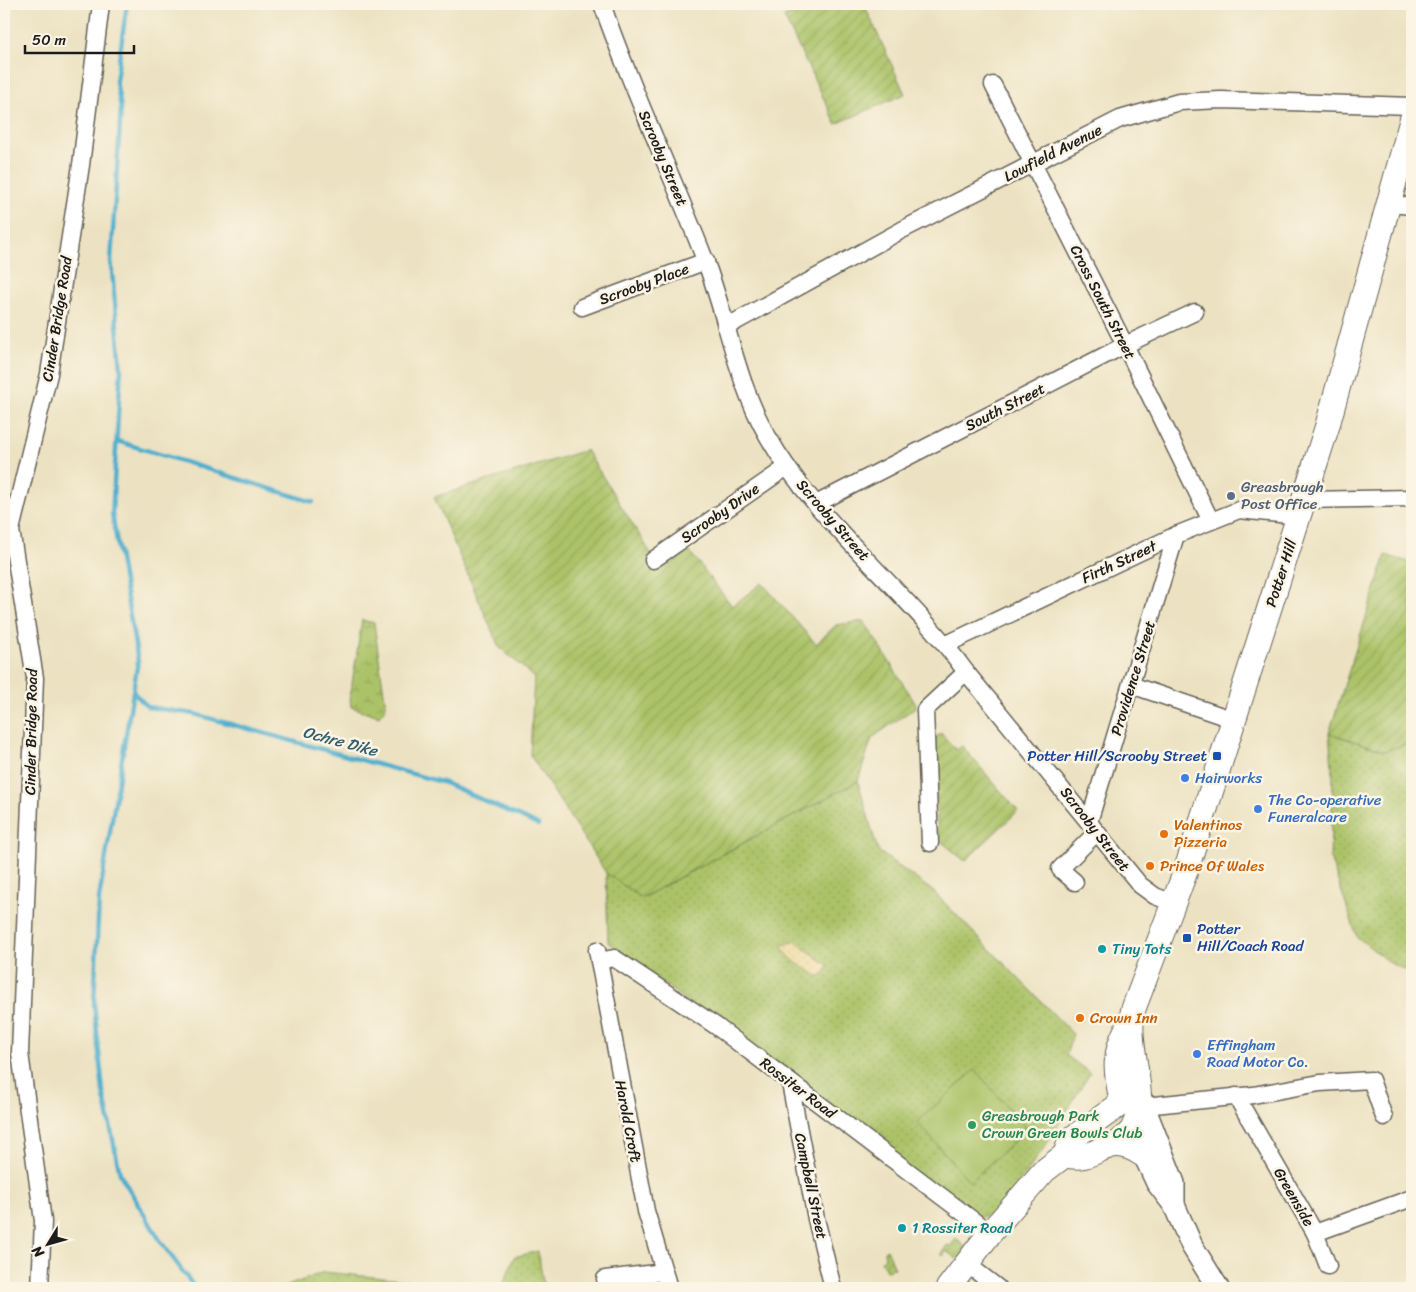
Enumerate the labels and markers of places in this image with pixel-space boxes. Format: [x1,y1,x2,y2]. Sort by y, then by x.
place label: Greasbrough Post Office [1241,474,1324,517]
marker: Greasbrough Post Office [1225,490,1237,502]
place label: Potter Hill/Scrooby Street [1027,743,1207,769]
marker: Potter Hill/Scrooby Street [1211,750,1223,762]
place label: Hairworks [1195,765,1262,791]
marker: Hairworks [1179,772,1191,784]
place label: The Co-operative Funeralcare [1268,787,1382,830]
marker: The Co-operative Funeralcare [1252,803,1264,815]
place label: Valentinos Pizzeria [1174,812,1242,855]
marker: Valentinos Pizzeria [1158,828,1170,840]
place label: Prince Of Wales [1160,853,1265,879]
marker: Prince Of Wales [1144,860,1156,872]
place label: Potter Hill/Coach Road [1197,916,1305,959]
marker: Potter Hill/Coach Road [1181,932,1193,944]
place label: Tiny Tots [1112,936,1172,962]
marker: Tiny Tots [1096,943,1108,955]
place label: Crown Inn [1090,1005,1158,1031]
marker: Crown Inn [1074,1012,1086,1024]
place label: Effingham Road Motor Co. [1207,1032,1309,1075]
marker: Effingham Road Motor Co. [1191,1048,1203,1060]
place label: Greasbrough Park Crown Green Bowls Club [982,1103,1143,1146]
marker: Greasbrough Park Crown Green Bowls Club [966,1119,978,1131]
place label: 1 Rossiter Road [912,1215,1014,1241]
marker: 1 Rossiter Road [896,1222,908,1234]

